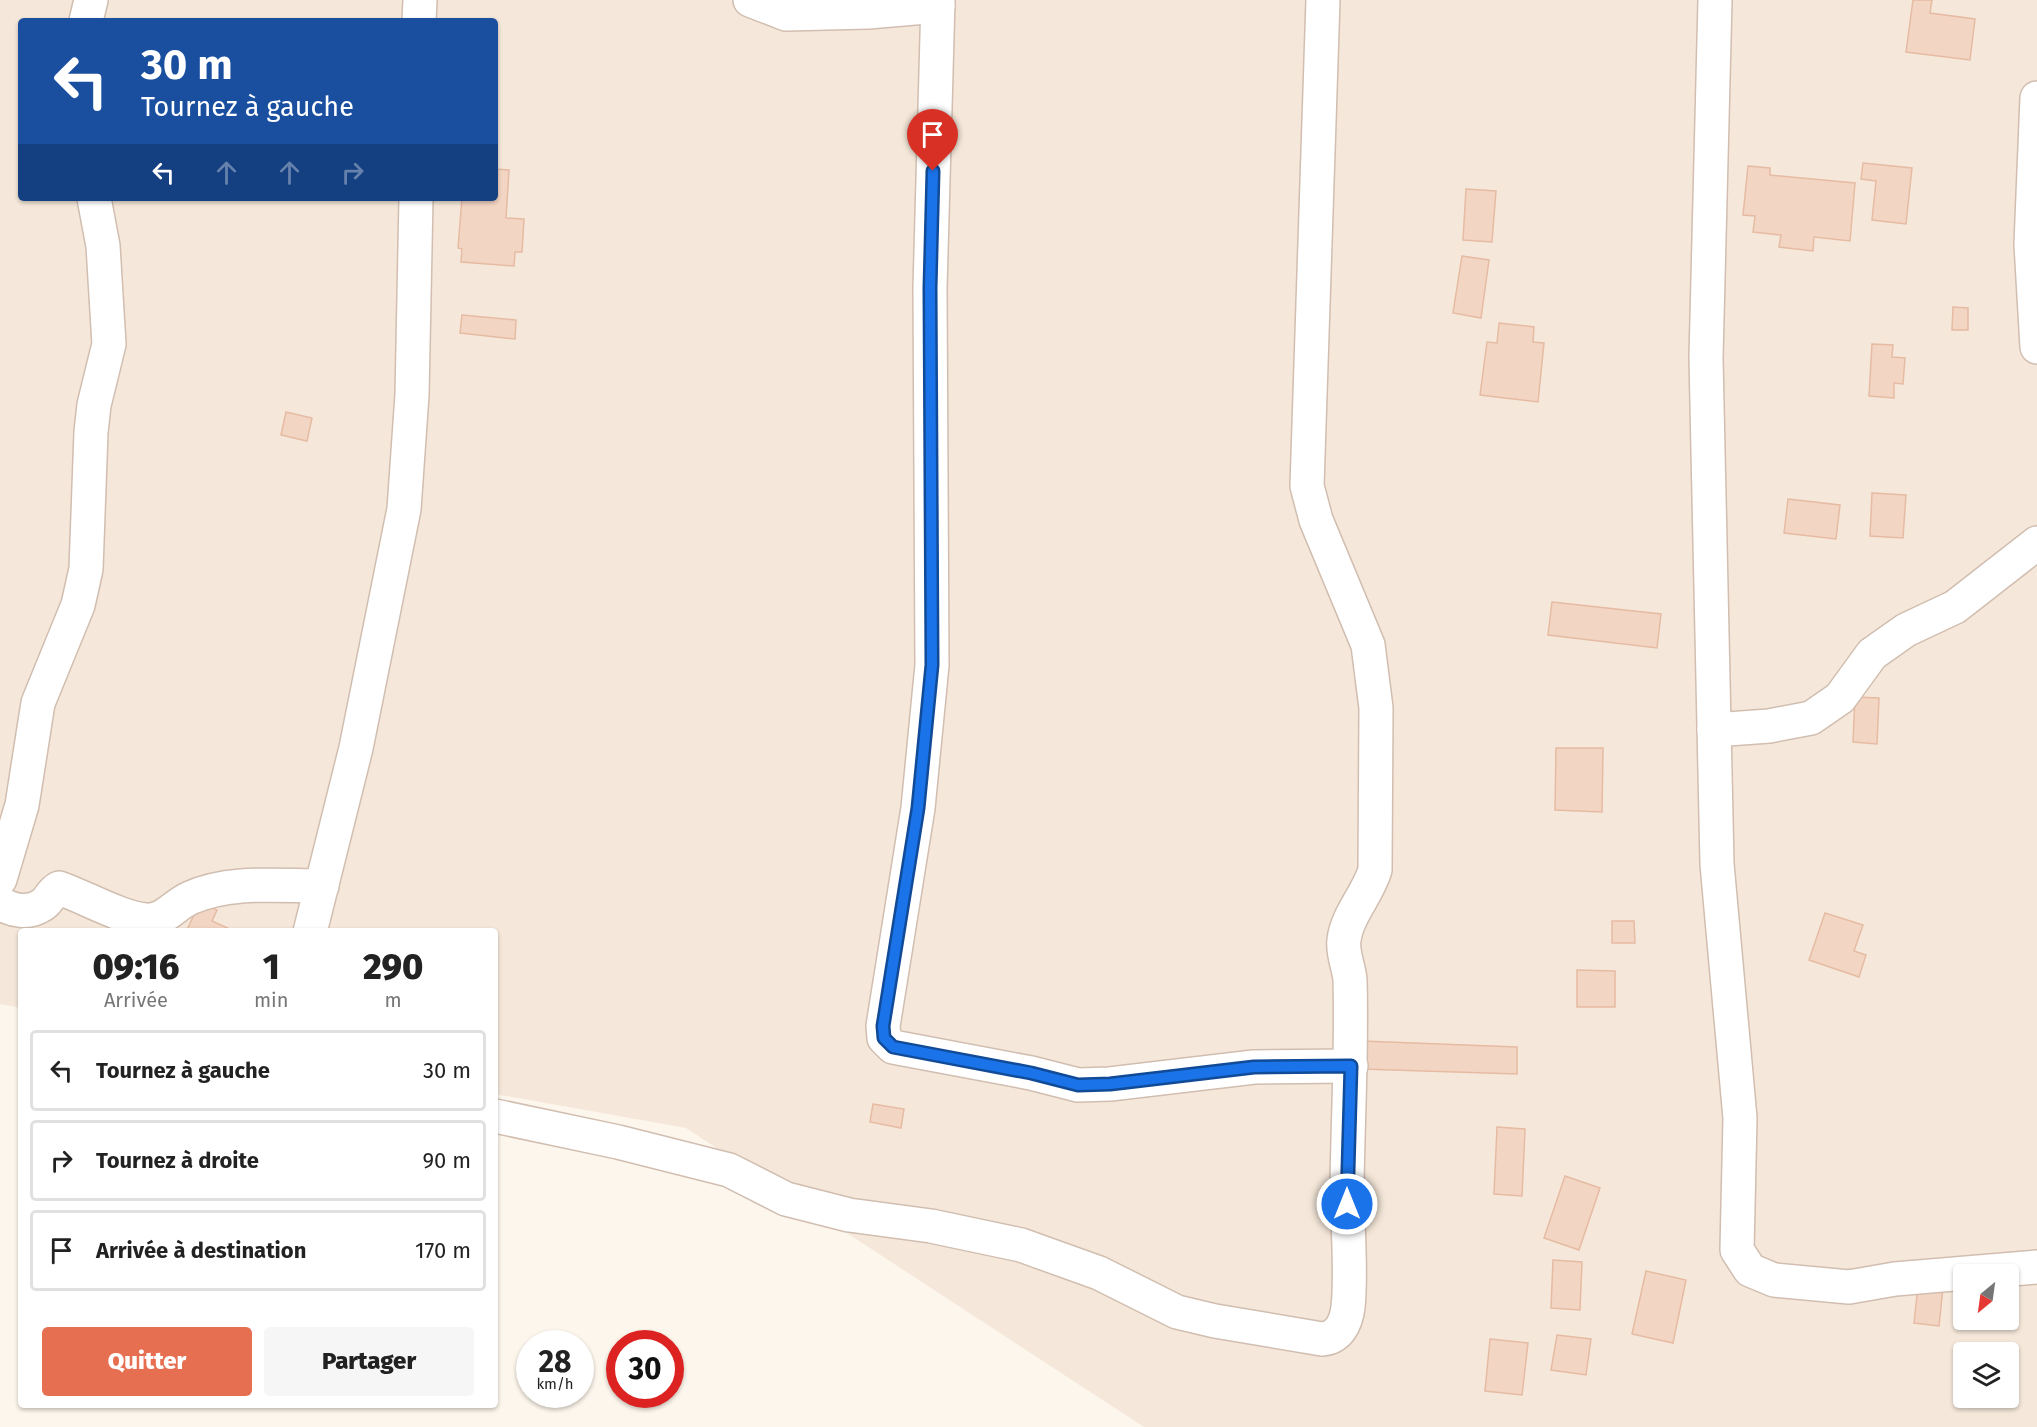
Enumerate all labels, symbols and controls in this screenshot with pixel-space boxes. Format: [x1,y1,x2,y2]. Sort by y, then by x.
text: 30 m [141,40,233,90]
icon: left [42,42,120,120]
text: Tournez à gauche [141,91,354,123]
pin [907,109,958,171]
icon: arrive [916,118,949,151]
icon: left [147,156,180,189]
icon: ahead [210,156,243,189]
icon: ahead [273,156,306,189]
icon: right [336,156,369,189]
text: 09:16 [93,945,179,989]
text: 1 [263,945,280,989]
text: 290 [363,945,423,989]
text: Arrivée [104,988,168,1012]
text: min [254,988,288,1012]
text: m [385,988,402,1012]
icon: left [45,1054,78,1087]
text: Tournez à gauche [96,1057,270,1084]
text: 30 m [423,1057,471,1084]
icon: right [45,1144,78,1177]
text: Tournez à droite [96,1147,259,1174]
text: 90 m [422,1147,471,1174]
position arrow [1315,1172,1379,1236]
icon: arrive [45,1234,78,1267]
text: Arrivée à destination [96,1237,306,1264]
text: 170 m [415,1237,471,1264]
north arrow [1953,1264,2019,1330]
map controls [1953,1264,2019,1408]
button: Quitter [42,1327,252,1396]
button: Partager [264,1327,474,1396]
speed limit sign: 30 [606,1330,684,1408]
button: layers [1953,1342,2019,1408]
text: 28 [539,1344,571,1380]
text: km/h [536,1375,574,1393]

